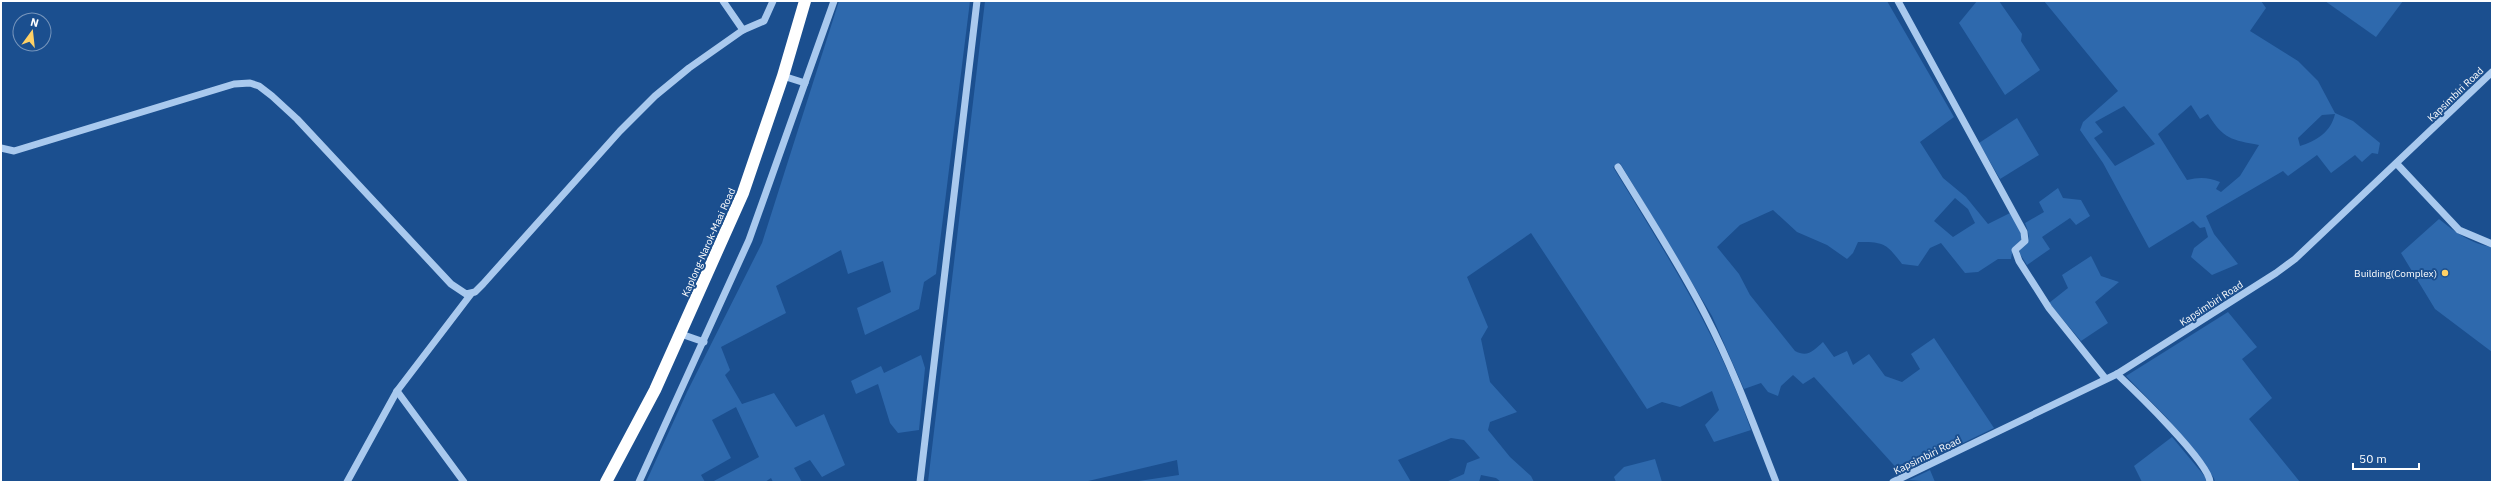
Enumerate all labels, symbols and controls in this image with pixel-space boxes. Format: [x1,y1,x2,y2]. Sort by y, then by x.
north arrow [12,12,52,52]
text: N [29,15,40,30]
street label: Kapsimbiri Road [2424,64,2486,124]
street label: Kaplong-Narok-Maai Road [679,186,738,299]
place label: Building(Complex) [2354,267,2437,280]
marker: Building(Complex) [2440,268,2450,278]
street label: Kapsimbiri Road [2177,278,2246,329]
street label: Kapsimbiri Road [1891,434,1963,477]
scale bar [2353,445,2419,471]
text: 50 m [2359,451,2387,466]

